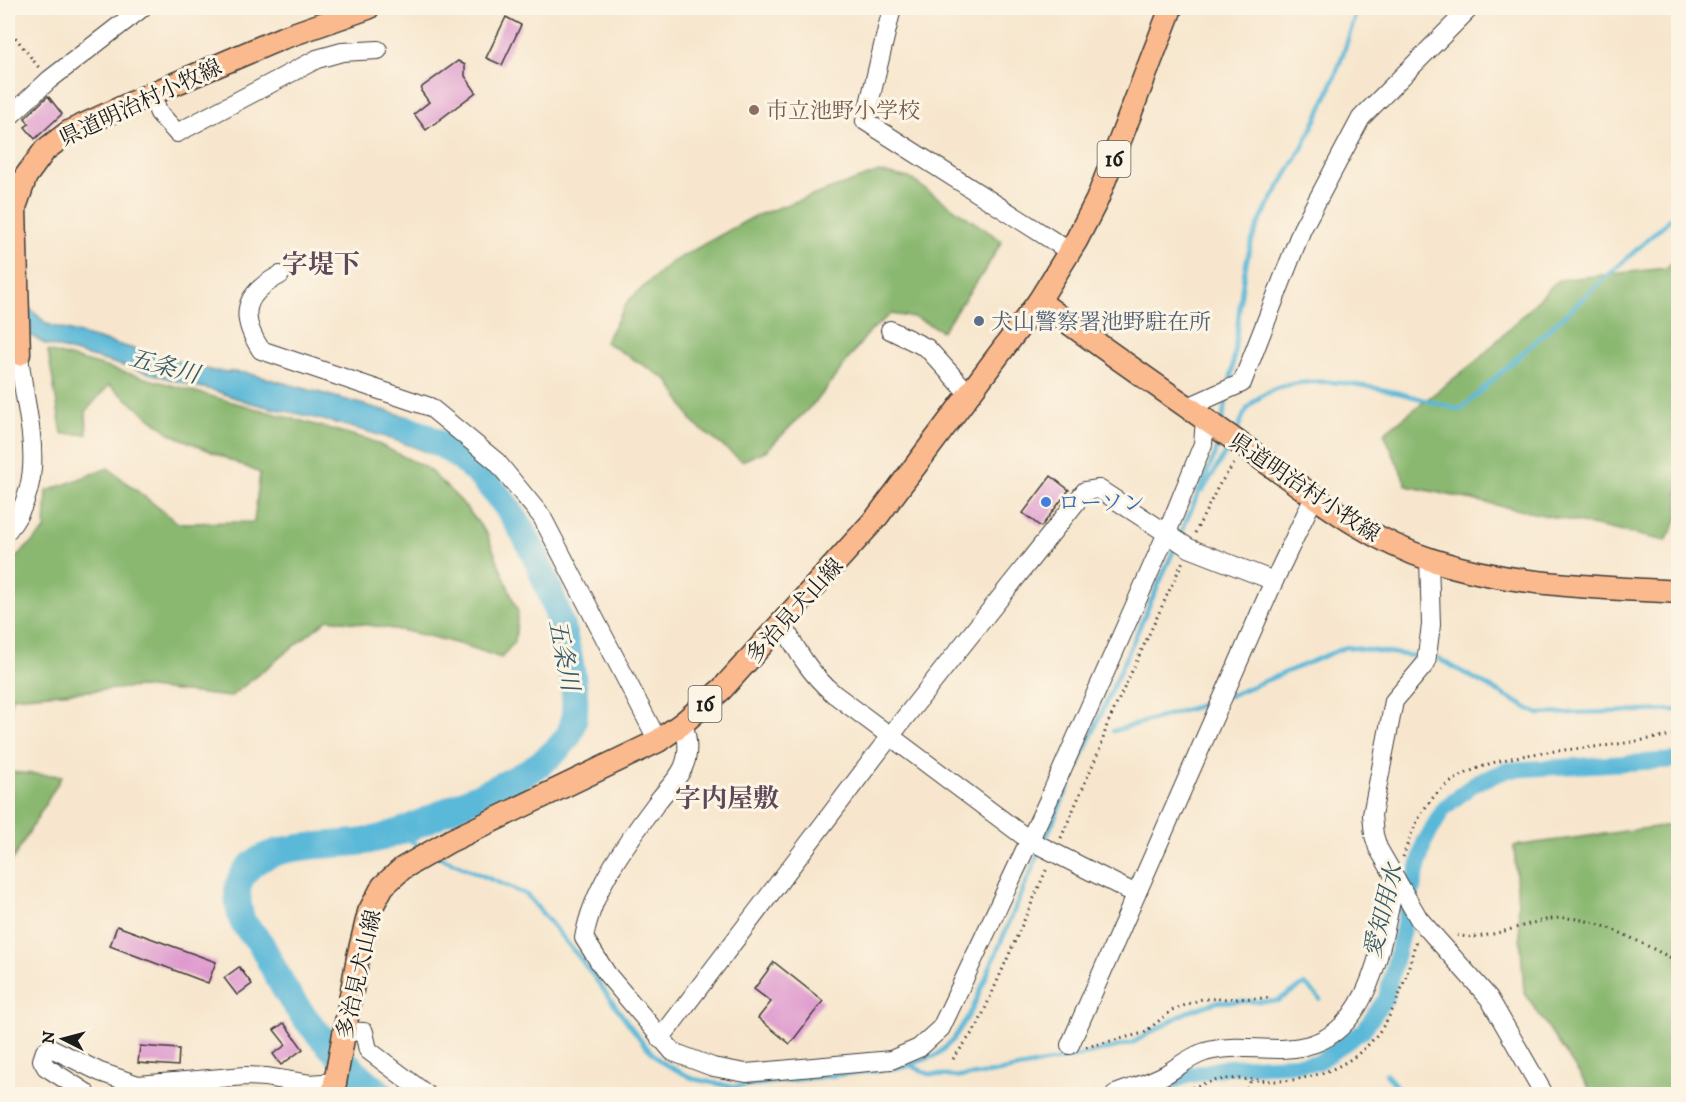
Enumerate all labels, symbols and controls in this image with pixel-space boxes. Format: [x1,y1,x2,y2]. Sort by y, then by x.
street label: 県道明治村小牧線 [55,54,226,153]
place label: 市立池野小学校 [766,98,920,125]
marker: 市立池野小学校 [747,103,761,117]
road number: 16 [1098,141,1130,177]
district label: 字堤下 [282,249,360,282]
place label: 犬山警察署池野駐在所 [991,309,1211,336]
marker: 犬山警察署池野駐在所 [972,314,986,328]
water label: 五条川 [125,343,205,392]
street label: 県道明治村小牧線 [1224,428,1385,549]
place label: ローソン [1058,490,1145,517]
marker: ローソン [1039,495,1053,509]
street label: 多治見犬山線 [741,553,849,669]
water label: 五条川 [541,617,585,696]
road number: 16 [688,686,722,722]
district label: 字内屋敷 [675,783,779,816]
water label: 愛知用水 [1358,859,1411,961]
street label: 多治見犬山線 [331,907,387,1042]
north arrow [33,1009,93,1069]
text: N [38,1030,60,1045]

